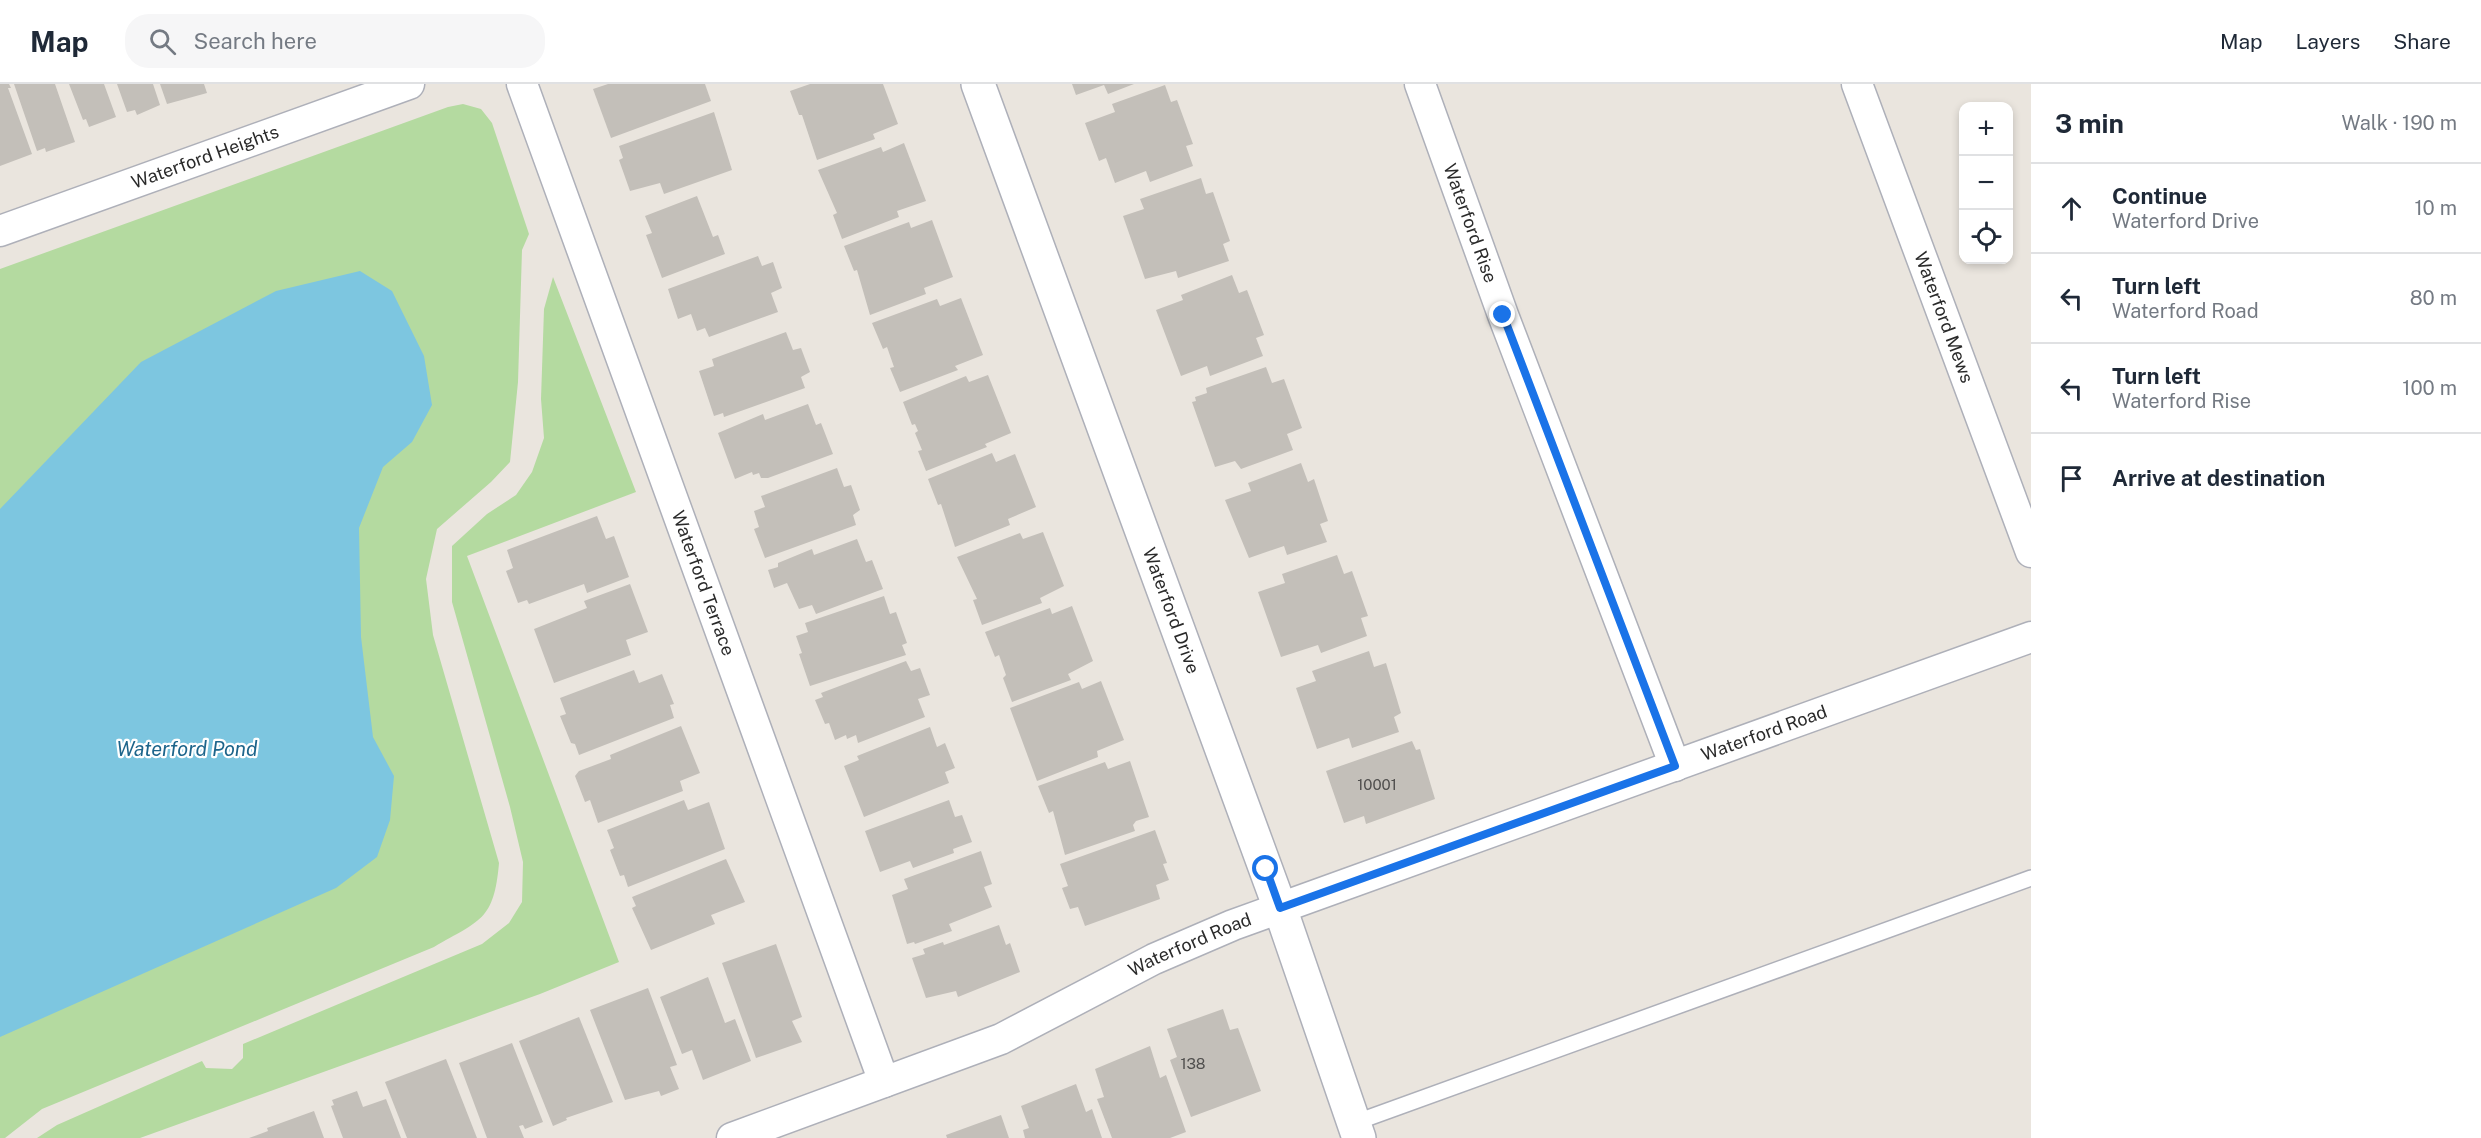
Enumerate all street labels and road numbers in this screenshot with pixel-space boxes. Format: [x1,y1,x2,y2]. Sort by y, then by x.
street label: Waterford Heights [128,121,281,193]
street label: Waterford Rise [1439,161,1502,286]
street label: Waterford Mews [1910,249,1978,386]
street label: Waterford Terrace [668,508,739,658]
street label: Waterford Drive [1139,545,1204,676]
street label: Waterford Road [1698,701,1830,765]
street label: Waterford Road [1125,908,1254,981]

